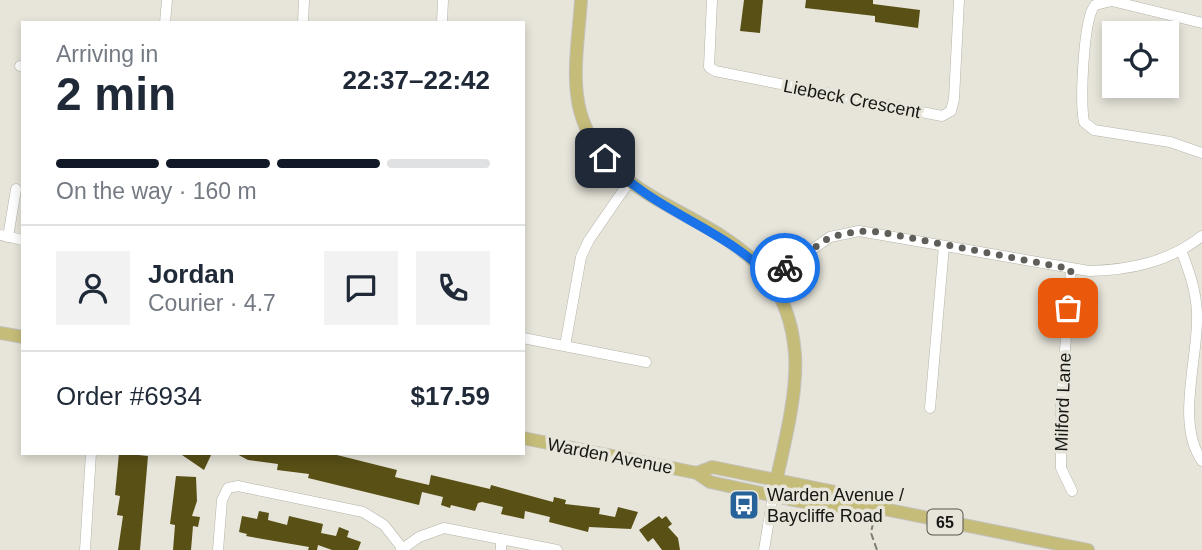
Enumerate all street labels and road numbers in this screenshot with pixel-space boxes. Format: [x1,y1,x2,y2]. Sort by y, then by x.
street label: Liebeck Crescent [782,76,922,122]
street label: Milford Lane [1051,352,1075,452]
street label: Warden Avenue [546,434,674,478]
road number: 65 [928,509,962,534]

